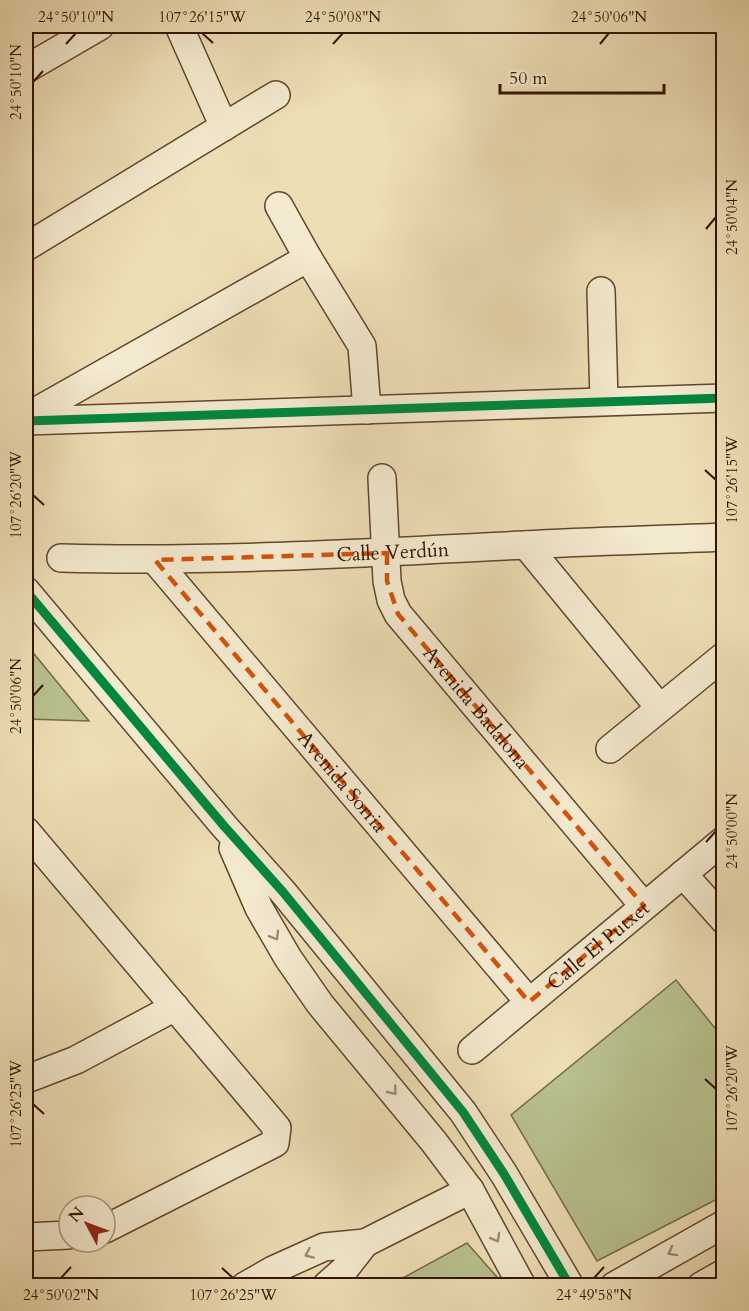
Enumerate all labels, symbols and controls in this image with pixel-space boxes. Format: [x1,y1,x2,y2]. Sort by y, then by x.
text: 24°50'10"N [38,7,114,27]
text: 107°26'15"W [158,7,246,27]
text: 24°50'08"N [305,7,381,27]
text: 24°50'06"N [571,7,647,27]
text: 24°50'10"N [6,44,26,120]
scale bar [500,57,664,95]
text: 50 m [509,66,548,91]
text: 24°50'04"N [722,179,742,255]
text: 107°26'15"W [722,436,742,524]
text: 107°26'20"W [6,451,26,539]
street label: Calle Verdún [336,535,450,568]
street label: Avenida Badalona [417,640,536,774]
text: 24°50'06"N [6,658,26,734]
street label: Avenida Sorria [292,725,393,838]
text: 24°50'00"N [722,793,742,869]
street label: Calle El Putxet [541,894,656,996]
one-way arrow [268,930,280,940]
text: 107°26'20"W [722,1045,742,1133]
text: 107°26'25"W [6,1060,26,1148]
one-way arrow [385,1084,396,1095]
north arrow [57,1194,117,1254]
text: N [64,1202,89,1227]
one-way arrow [489,1232,500,1242]
one-way arrow [668,1245,679,1256]
one-way arrow [304,1247,315,1259]
text: 24°50'02"N [23,1285,99,1305]
text: 107°26'25"W [189,1285,277,1305]
text: 24°49'58"N [556,1285,632,1305]

